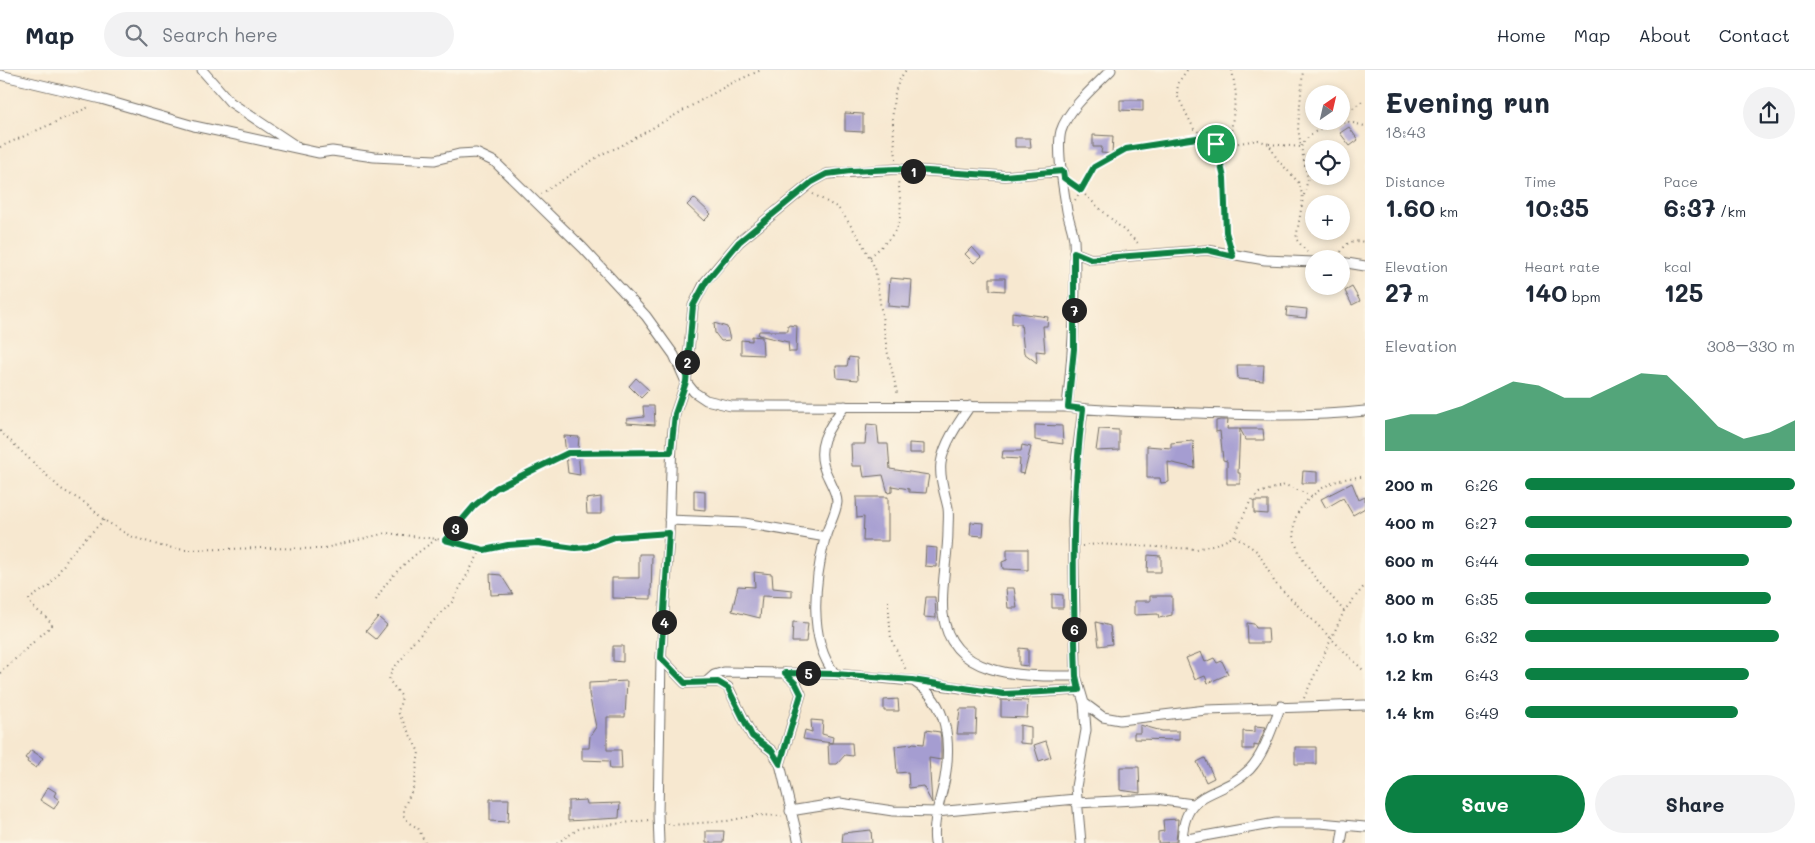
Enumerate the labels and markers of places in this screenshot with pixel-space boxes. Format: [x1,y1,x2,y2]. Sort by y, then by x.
pin [1195,123,1237,165]
pin: 1 [900,158,926,184]
pin: 7 [1062,298,1086,322]
pin: 2 [674,350,700,374]
pin: 3 [442,516,468,540]
pin: 4 [652,610,676,634]
pin: 6 [1062,616,1086,642]
pin: 5 [796,660,820,686]

